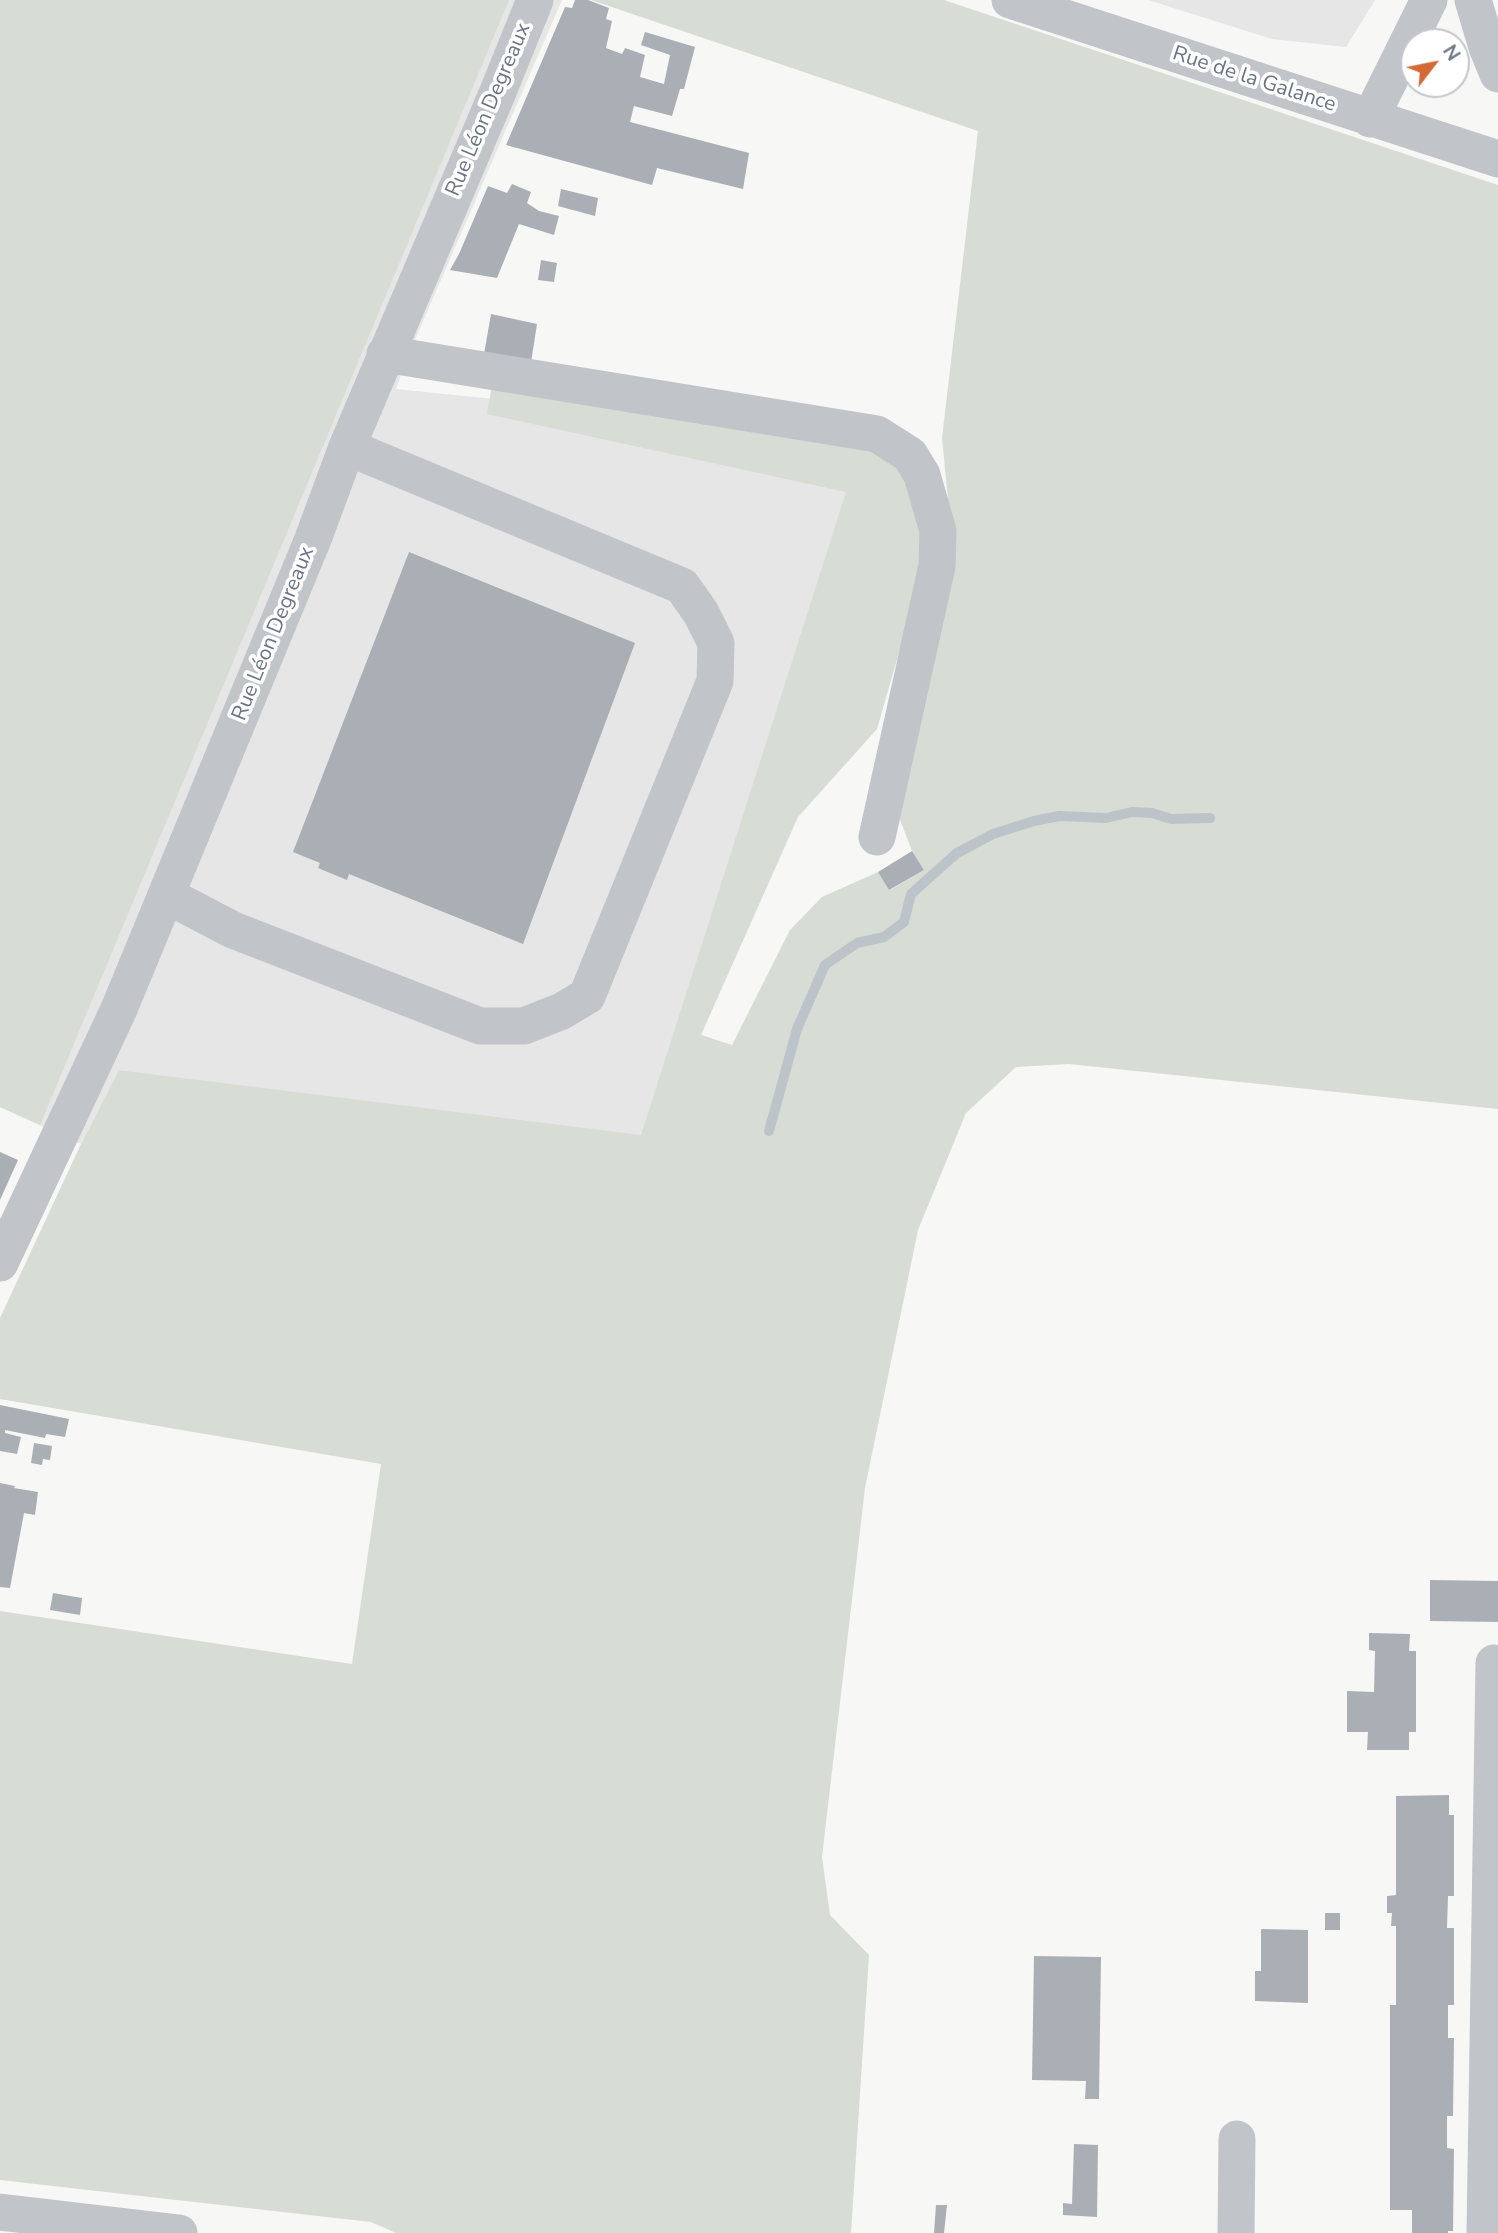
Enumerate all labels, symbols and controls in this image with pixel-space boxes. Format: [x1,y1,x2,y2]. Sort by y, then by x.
street label: Rue Léon Degreaux [441,20,537,200]
north arrow [1400,28,1470,98]
text: N [1436,40,1466,66]
street label: Rue de la Galance [1169,42,1339,118]
street label: Rue Léon Degreaux [228,543,320,725]

